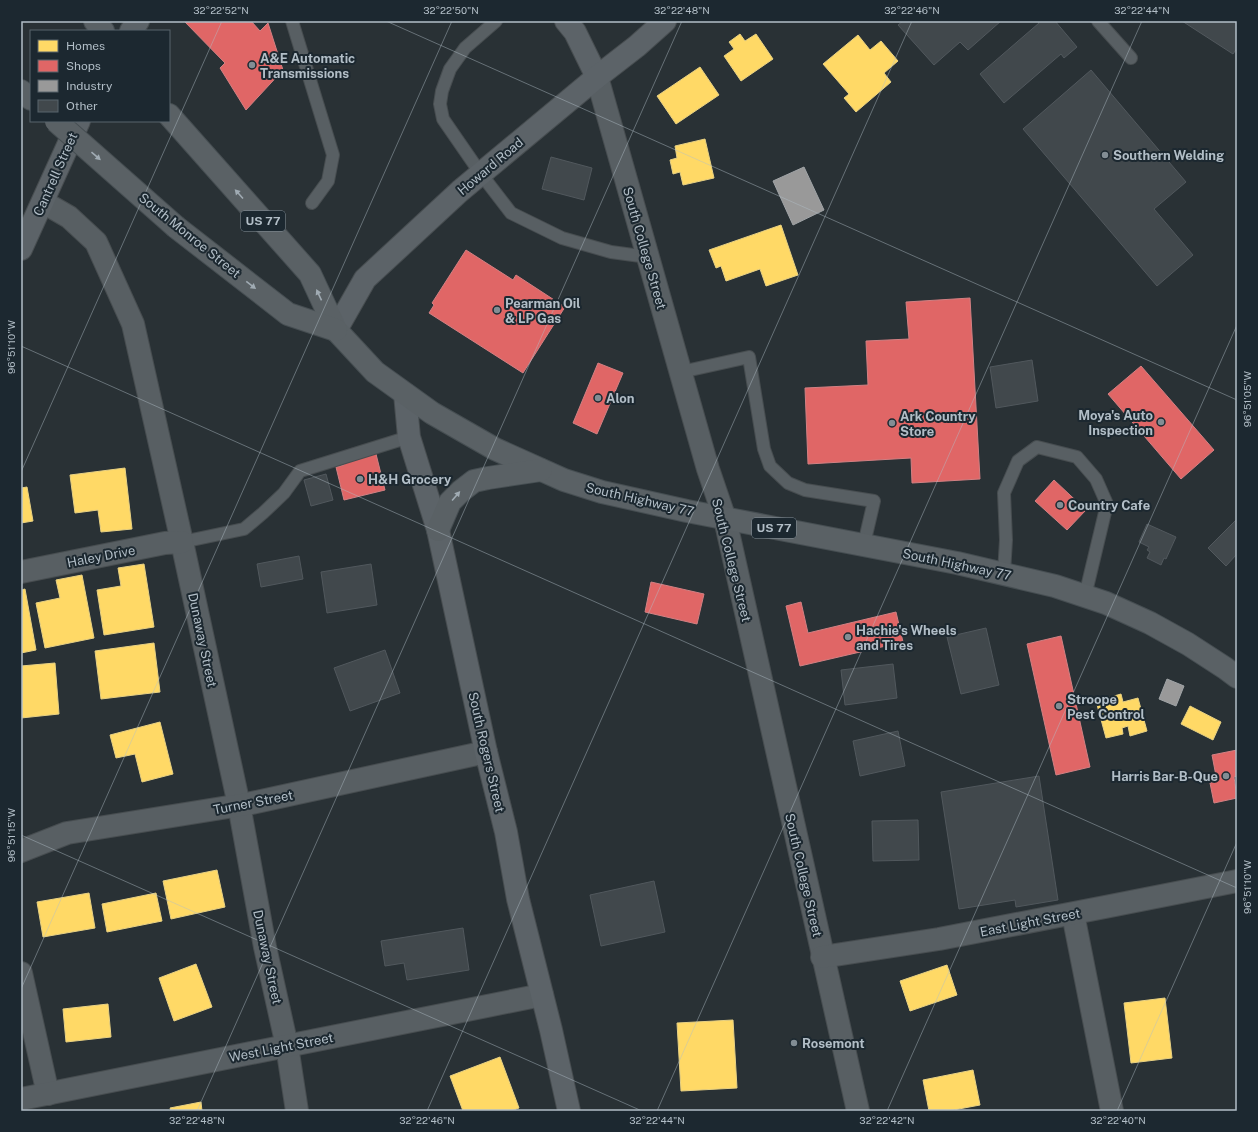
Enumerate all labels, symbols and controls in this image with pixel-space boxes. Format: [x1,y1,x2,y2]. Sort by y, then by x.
text: 32°22'52"N [193,4,249,16]
text: 32°22'50"N [423,4,479,16]
text: 32°22'48"N [654,4,710,16]
text: 32°22'46"N [884,4,940,16]
text: 32°22'44"N [1114,4,1170,16]
legend [30,30,170,122]
text: Homes [66,39,105,53]
place label: A&E Automatic Transmissions [260,51,355,81]
text: Shops [66,59,101,73]
marker: A&E Automatic Transmissions [247,60,257,70]
text: Industry [66,79,113,93]
text: Other [66,99,98,113]
street label: Cantrell Street [30,130,81,218]
street label: Howard Road [454,135,526,198]
place label: Southern Welding [1113,148,1224,163]
marker: Southern Welding [1100,150,1110,160]
one-way arrow [91,151,100,160]
street label: South College Street [620,185,669,311]
one-way arrow [234,188,243,199]
street label: South Monroe Street [136,190,243,281]
road number: US 77 [241,211,285,231]
one-way arrow [246,281,257,290]
one-way arrow [316,289,322,300]
place label: Pearman Oil & LP Gas [505,296,581,326]
marker: Pearman Oil & LP Gas [492,305,502,315]
text: 96°51'10"W [5,320,17,374]
text: 96°51'05"W [1241,370,1253,427]
place label: Alon [606,391,635,406]
marker: Alon [593,393,603,403]
place label: Moya's Auto Inspection [1078,408,1153,438]
place label: Ark Country Store [900,409,976,439]
marker: Moya's Auto Inspection [1156,417,1166,427]
marker: Ark Country Store [887,418,897,428]
place label: H&H Grocery [368,472,452,487]
marker: H&H Grocery [355,474,365,484]
street label: South Highway 77 [584,480,696,519]
one-way arrow [451,491,461,501]
street label: South College Street [709,497,754,623]
place label: Country Cafe [1068,498,1150,513]
marker: Country Cafe [1055,500,1065,510]
road number: US 77 [752,518,796,538]
street label: Haley Drive [66,543,136,570]
street label: South Highway 77 [901,546,1013,583]
street label: Dunaway Street [185,592,220,689]
place label: Hachie's Wheels and Tires [856,623,957,653]
marker: Hachie's Wheels and Tires [843,632,853,642]
street label: South Rogers Street [465,690,508,814]
place label: Stroope Pest Control [1067,692,1145,722]
marker: Stroope Pest Control [1054,701,1064,711]
place label: Harris Bar-B-Que [1111,769,1218,784]
marker: Harris Bar-B-Que [1221,771,1231,781]
street label: Turner Street [212,787,294,818]
text: 96°51'15"W [5,807,17,862]
street label: South College Street [782,812,825,938]
text: 96°51'10"W [1241,860,1253,914]
street label: East Light Street [979,905,1082,940]
street label: Dunaway Street [250,909,285,1006]
street label: West Light Street [228,1030,335,1065]
place label: Rosemont [802,1036,865,1051]
marker: Rosemont [789,1038,799,1048]
text: 32°22'48"N [169,1114,225,1126]
text: 32°22'46"N [399,1114,455,1126]
text: 32°22'44"N [629,1114,685,1126]
text: 32°22'42"N [859,1114,915,1126]
text: 32°22'40"N [1090,1114,1146,1126]

